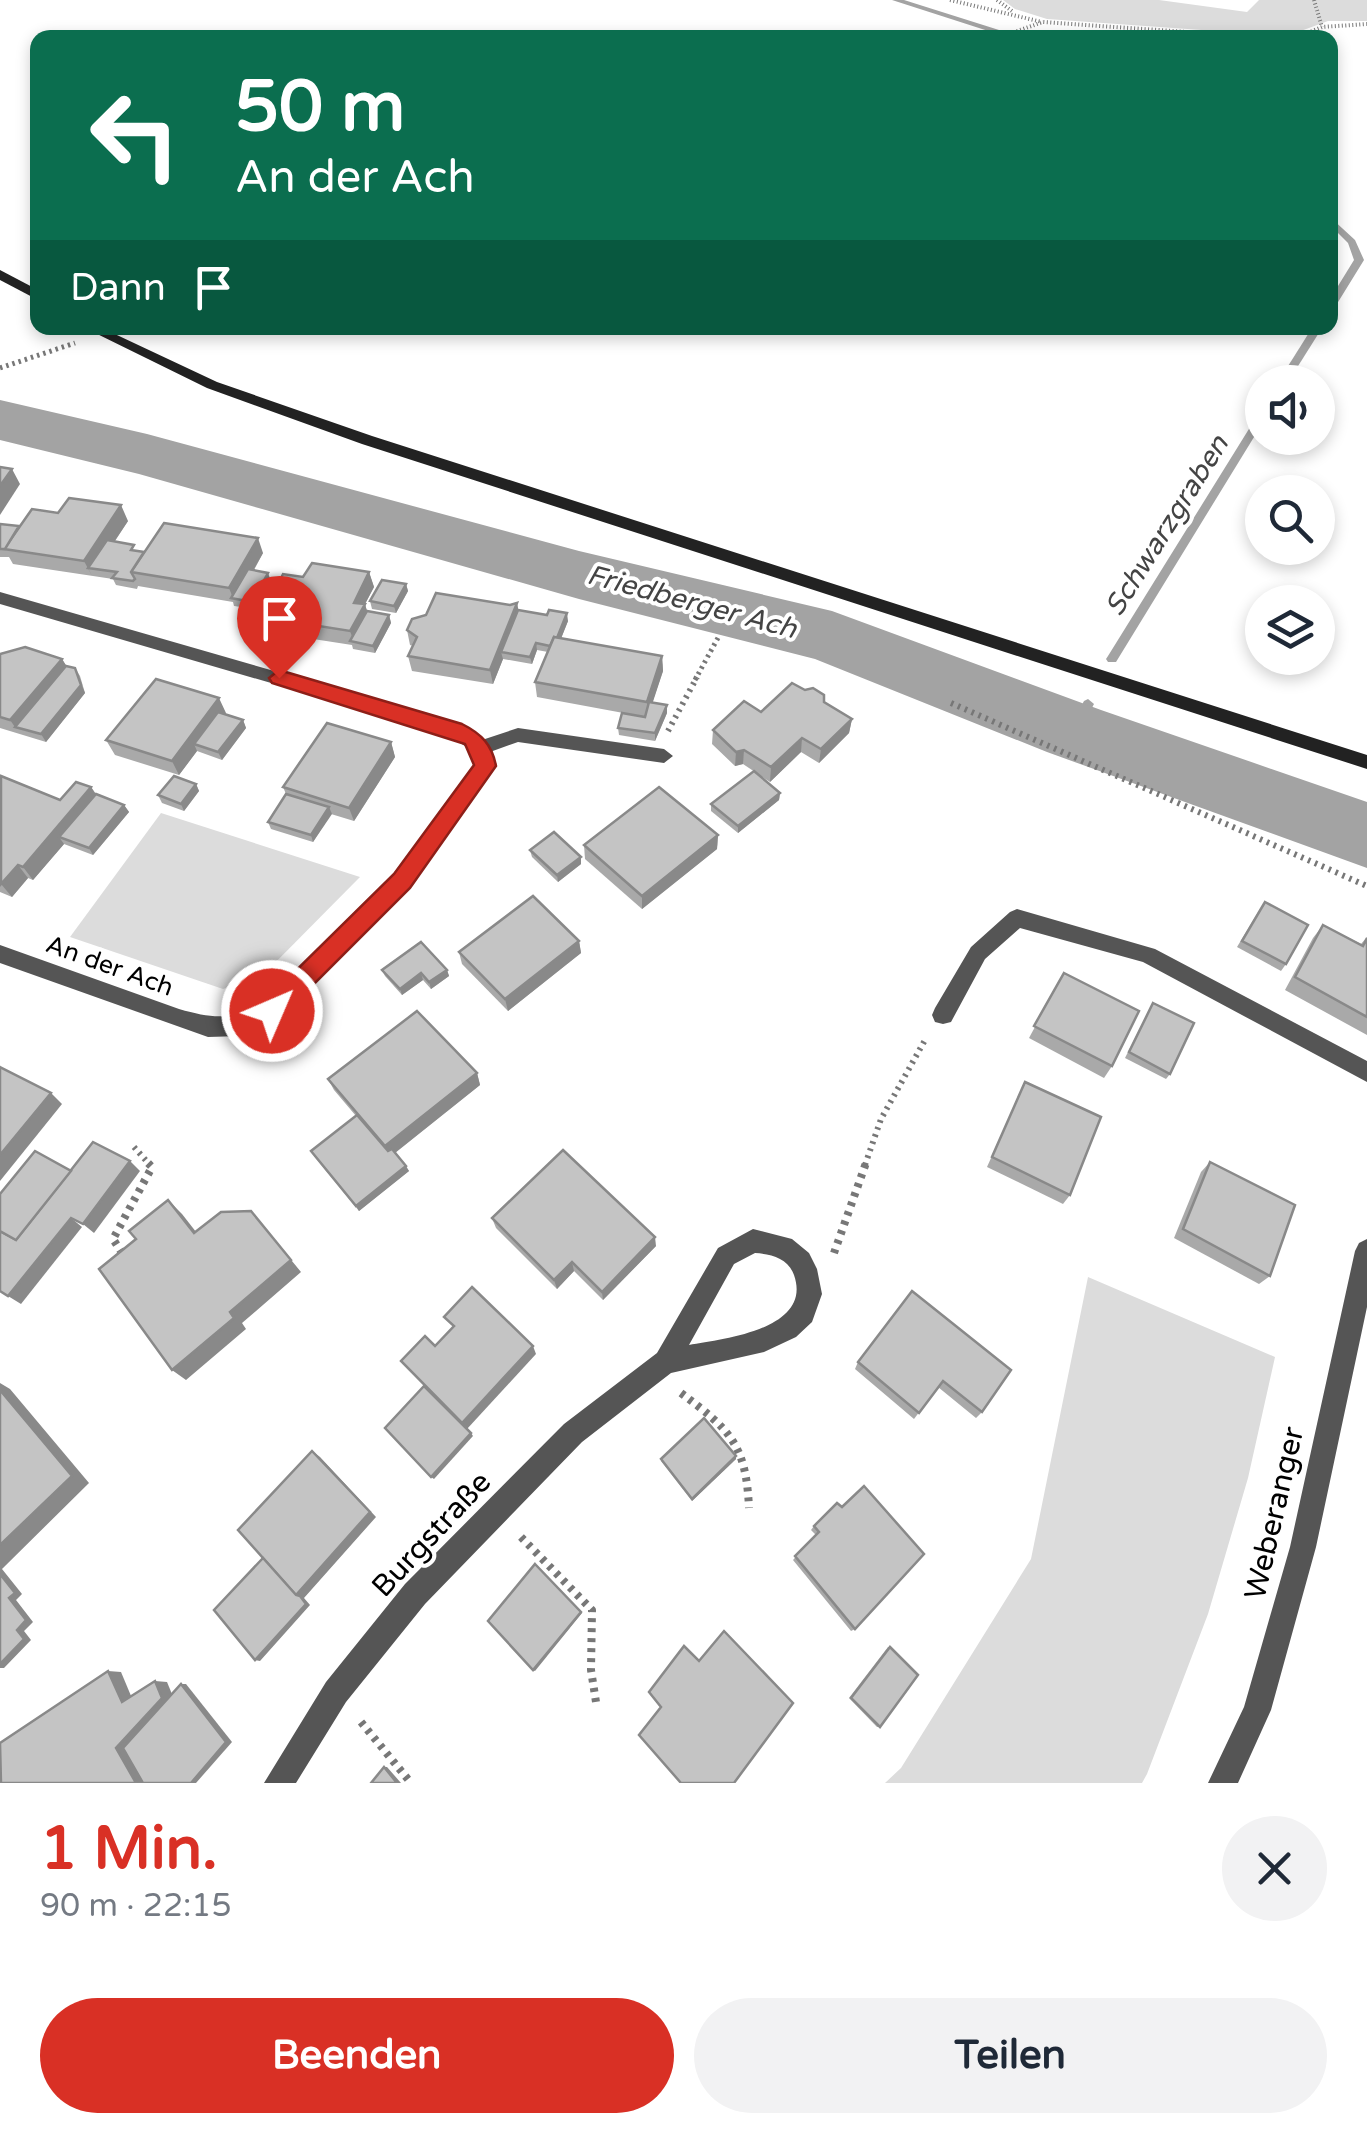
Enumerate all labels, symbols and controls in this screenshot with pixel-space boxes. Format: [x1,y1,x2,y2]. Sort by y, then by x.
text: 50 m [235,66,405,150]
icon: left [70,70,200,200]
text: An der Ach [235,151,475,205]
icon: arrive [186,260,241,315]
text: Dann [70,265,166,311]
map controls [1245,365,1335,675]
button: sound [1245,365,1335,455]
water label: Schwarzgraben [1098,428,1236,622]
button: search [1245,475,1335,565]
water label: Friedberger Ach [583,558,801,646]
pin [237,576,322,679]
button: layers [1245,585,1335,675]
icon: arrive [252,591,307,646]
street label: An der Ach [42,929,177,1003]
position arrow [220,959,324,1063]
street label: Weberanger [1237,1423,1312,1603]
street label: Burgstraße [364,1464,499,1605]
text: 1 Min. [40,1813,218,1885]
button: close [1222,1816,1327,1921]
text: 90 m · 22:15 [40,1887,232,1925]
button: Beenden [40,1998,674,2113]
button: Teilen [694,1998,1327,2113]

